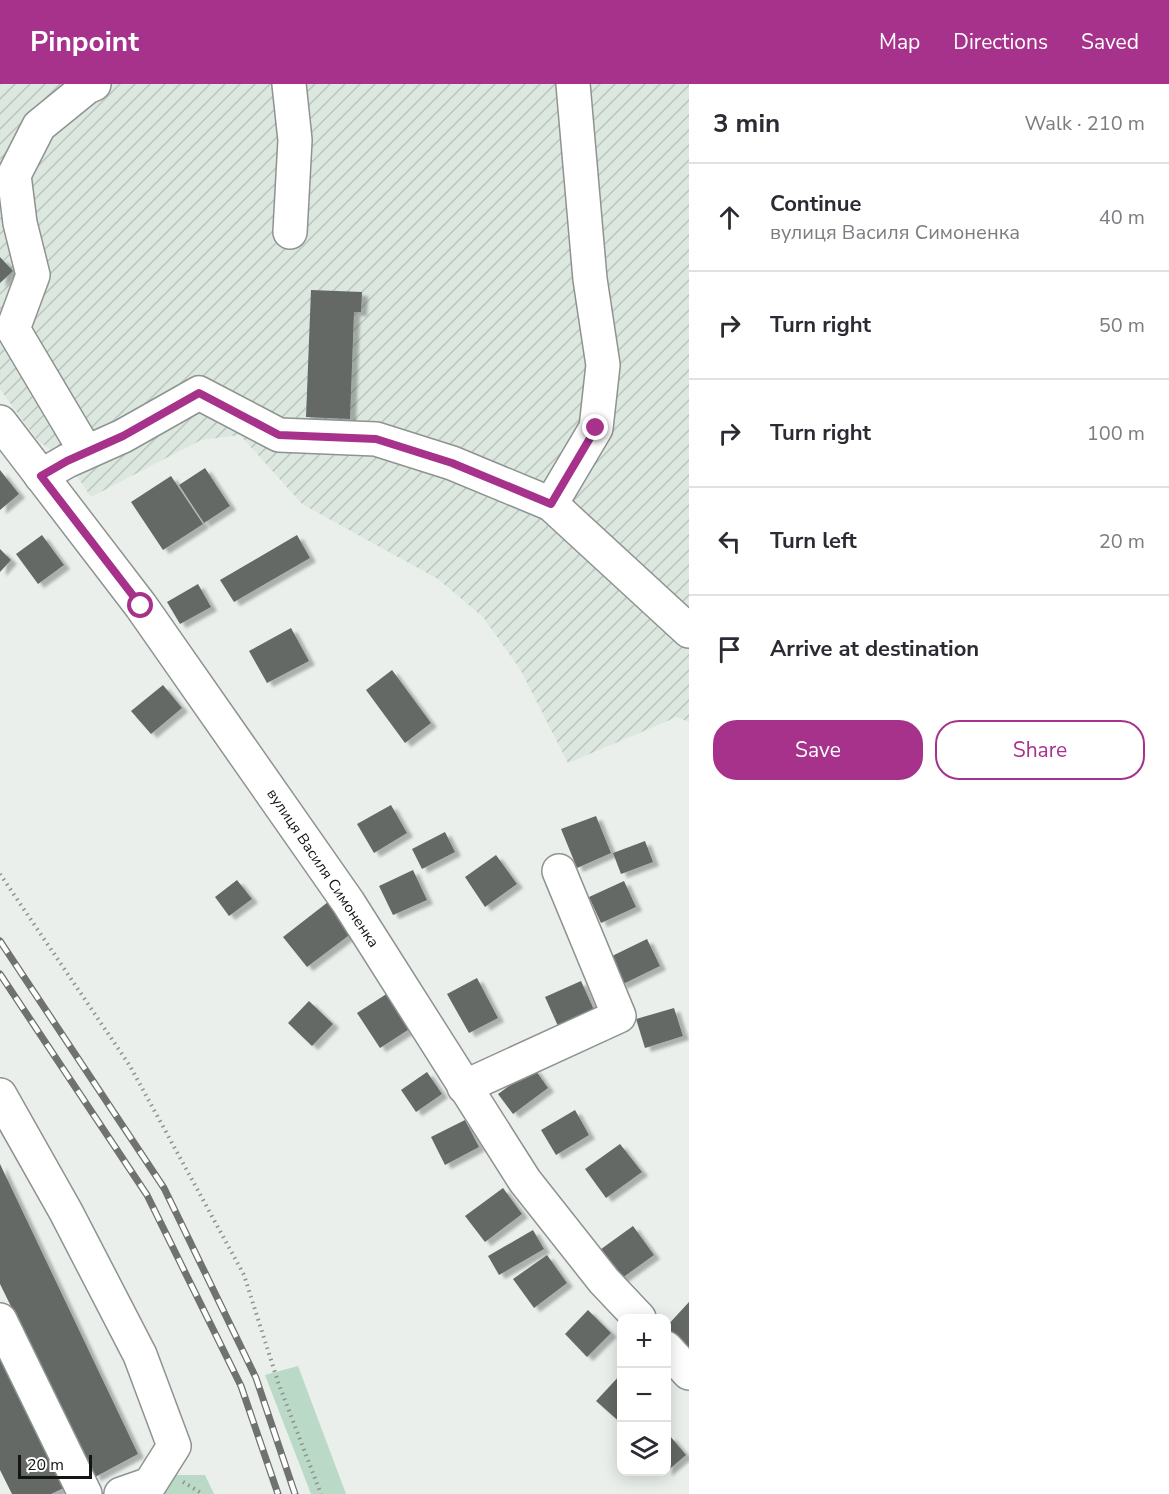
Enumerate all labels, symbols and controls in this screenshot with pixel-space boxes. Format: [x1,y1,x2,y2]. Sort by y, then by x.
text: Pinpoint [30,23,139,61]
text: Map [879,28,920,56]
text: Directions [953,28,1048,56]
text: Saved [1081,28,1139,56]
text: 3 min [713,106,780,141]
text: Walk · 210 m [1025,110,1145,137]
text: Continue [770,189,861,219]
icon: ahead [713,201,746,234]
text: 40 m [1099,204,1145,231]
text: вулиця Василя Симоненка [770,219,1020,246]
icon: right [713,309,746,342]
text: Turn right [770,310,871,340]
text: 50 m [1099,312,1145,339]
route end [582,414,608,440]
icon: right [713,417,746,450]
text: Turn right [770,418,871,448]
text: 100 m [1087,420,1145,447]
icon: left [713,525,746,558]
text: Turn left [770,526,857,556]
text: 20 m [1099,528,1145,555]
route start [127,592,153,618]
icon: arrive [713,633,746,666]
text: Arrive at destination [770,634,979,664]
button: Save [713,720,923,780]
button: Share [935,720,1145,780]
street label: вулиця Василя Симоненка [262,785,384,951]
map controls [617,1314,671,1476]
button: + [617,1314,671,1368]
button: − [617,1368,671,1422]
button: layers [617,1422,671,1476]
scale bar [18,1452,92,1480]
text: 20 m [27,1454,64,1476]

